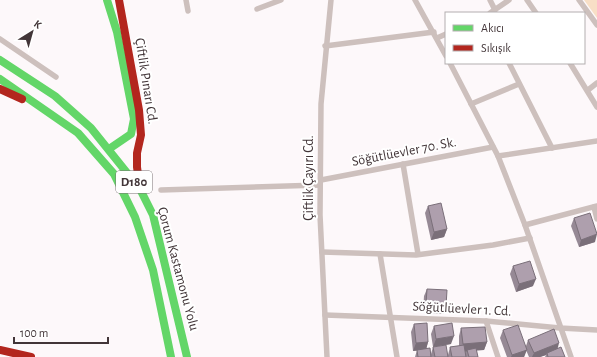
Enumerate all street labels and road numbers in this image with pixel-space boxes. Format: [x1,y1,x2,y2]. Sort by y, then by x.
street label: Çiftlik Pınarı Cd. [132,37,160,125]
street label: Çiftlik Çayırı Cd. [302,135,316,221]
street label: Söğütlüevler 70. Sk. [351,135,457,169]
road number: D180 [116,171,152,193]
street label: Çorum Kastamonu Yolu [155,206,201,332]
street label: Söğütlüevler 1. Cd. [412,299,512,319]

